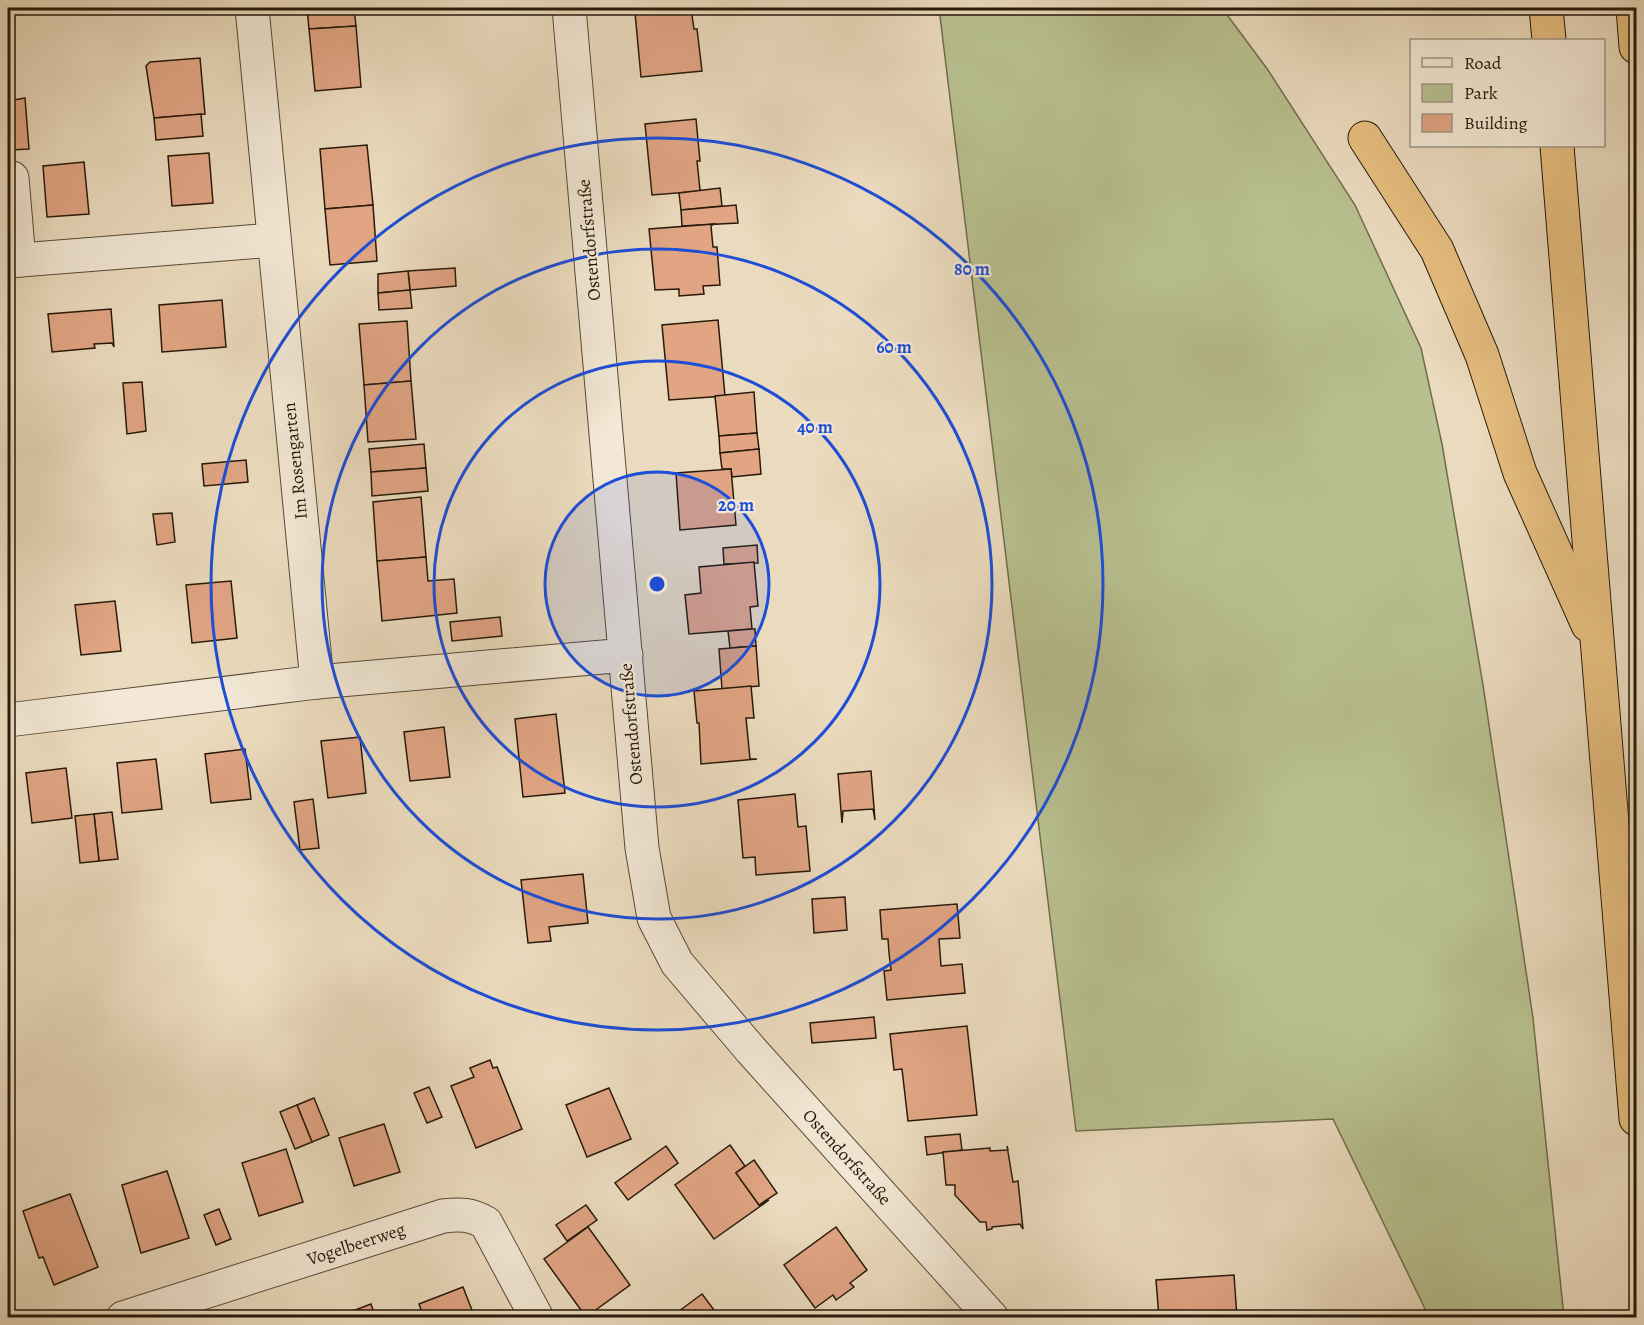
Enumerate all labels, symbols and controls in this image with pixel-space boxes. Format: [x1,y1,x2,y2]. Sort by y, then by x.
legend [1410,39,1605,147]
text: Road [1464,51,1502,75]
text: Park [1464,81,1498,105]
text: Building [1464,111,1528,135]
street label: Ostendorfstraße [572,178,606,302]
text: 80 m [954,257,990,281]
text: 60 m [876,335,912,359]
street label: Im Rosengarten [277,401,313,521]
text: 40 m [797,415,833,439]
text: 20 m [718,493,754,517]
centre of rings [647,574,667,594]
street label: Ostendorfstraße [614,662,648,786]
street label: Ostendorfstraße [797,1104,897,1210]
street label: Vogelbeerweg [303,1217,408,1271]

